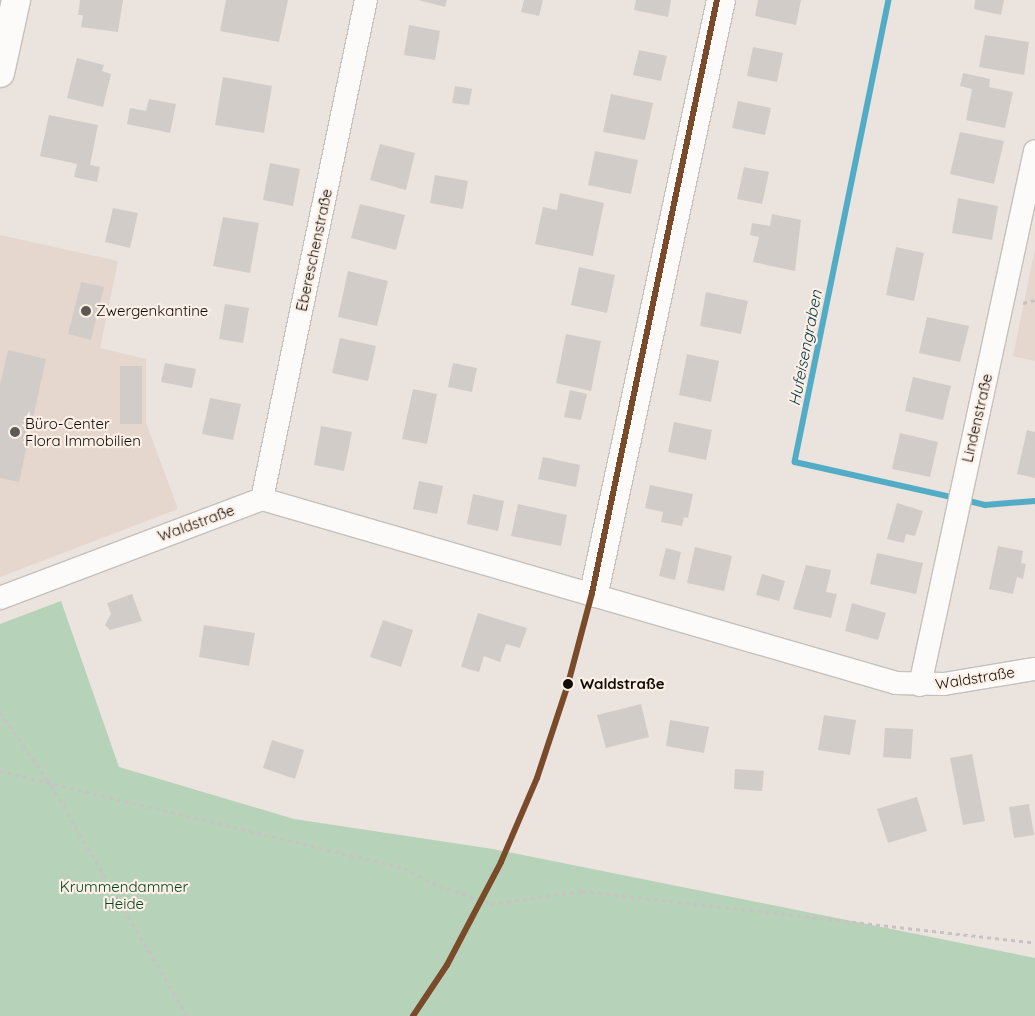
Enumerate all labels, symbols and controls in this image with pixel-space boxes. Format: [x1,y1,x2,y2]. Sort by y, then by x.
street label: Ebereschenstraße [292,187,336,313]
water label: Hufeisengraben [784,288,826,408]
place label: Zwergenkantine [96,302,208,320]
marker: Zwergenkantine [80,305,92,317]
street label: Lindenstraße [958,372,996,464]
place label: Büro-Center Flora Immobilien [25,414,141,449]
marker: Büro-Center Flora Immobilien [9,426,21,438]
street label: Waldstraße [155,501,237,545]
street label: Waldstraße [934,663,1016,693]
marker: Waldstraße [559,675,577,693]
place label: Waldstraße [580,675,665,693]
park label: Krummendammer Heide [60,877,188,912]

